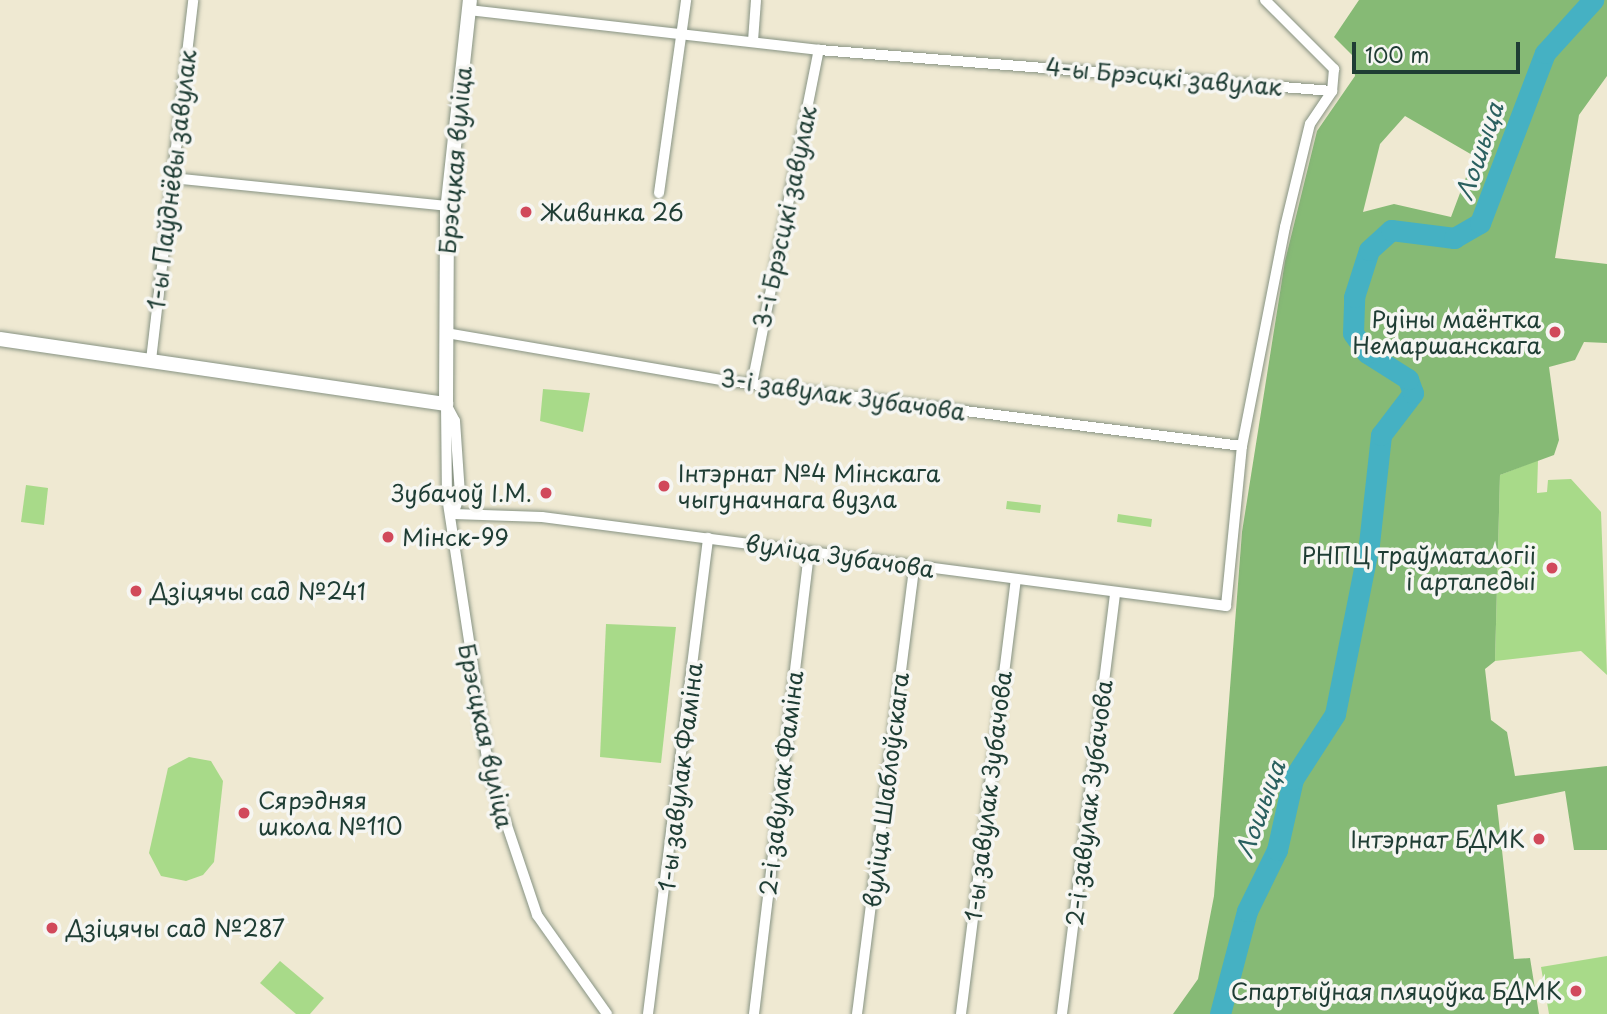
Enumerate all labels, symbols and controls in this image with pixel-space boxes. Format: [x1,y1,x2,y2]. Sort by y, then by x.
scale bar [1355,28,1523,72]
text: 100 m [1365,38,1429,70]
street label: 1-ы Паўднёвы завулак [142,48,202,312]
street label: 4-ы Брэсцкі завулак [1044,53,1284,101]
street label: Брэсцкая вуліца [433,65,477,255]
water label: Лошыца [1449,98,1509,204]
street label: 3-і Брэсцкі завулак [748,103,822,331]
place label: Живинка 26 [540,198,683,226]
marker: Живинка 26 [518,204,534,220]
place label: Руіны маёнтка Немаршанскага [1352,305,1541,359]
marker: Руіны маёнтка Немаршанскага [1547,324,1563,340]
street label: 3-і завулак Зубачова [718,364,968,426]
place label: Інтэрнат №4 Мінскага чыгуначнага вузла [678,459,941,513]
marker: Інтэрнат №4 Мінскага чыгуначнага вузла [656,478,672,494]
place label: Зубачоў І.М. [391,479,532,507]
marker: Зубачоў І.М. [538,485,554,501]
place label: Мінск-99 [402,523,509,551]
marker: Мінск-99 [380,529,396,545]
street label: вуліца Зубачова [744,529,936,583]
place label: РНПЦ траўматалогіі і артапедыі [1301,541,1536,595]
marker: РНПЦ траўматалогіі і артапедыі [1542,558,1562,578]
place label: Дзіцячы сад №241 [150,577,367,605]
marker: Дзіцячы сад №241 [128,583,144,599]
street label: Брэсцкая вуліца [453,641,519,831]
street label: 1-ы завулак Фаміна [652,659,708,895]
street label: 2-і завулак Фаміна [753,668,809,898]
street label: 1-ы завулак Зубачова [959,668,1017,924]
street label: вуліца Шаблоўскага [858,671,914,909]
street label: 2-і завулак Зубачова [1060,678,1118,928]
water label: Лошыца [1229,757,1291,861]
place label: Сярэдняя школа №110 [258,786,403,840]
marker: Сярэдняя школа №110 [236,805,252,821]
place label: Інтэрнат БДМК [1349,825,1525,853]
marker: Інтэрнат БДМК [1531,831,1547,847]
place label: Дзіцячы сад №287 [66,914,286,942]
marker: Дзіцячы сад №287 [44,920,60,936]
place label: Спартыўная пляцоўка БДМК [1228,977,1562,1005]
marker: Спартыўная пляцоўка БДМК [1568,983,1584,999]

